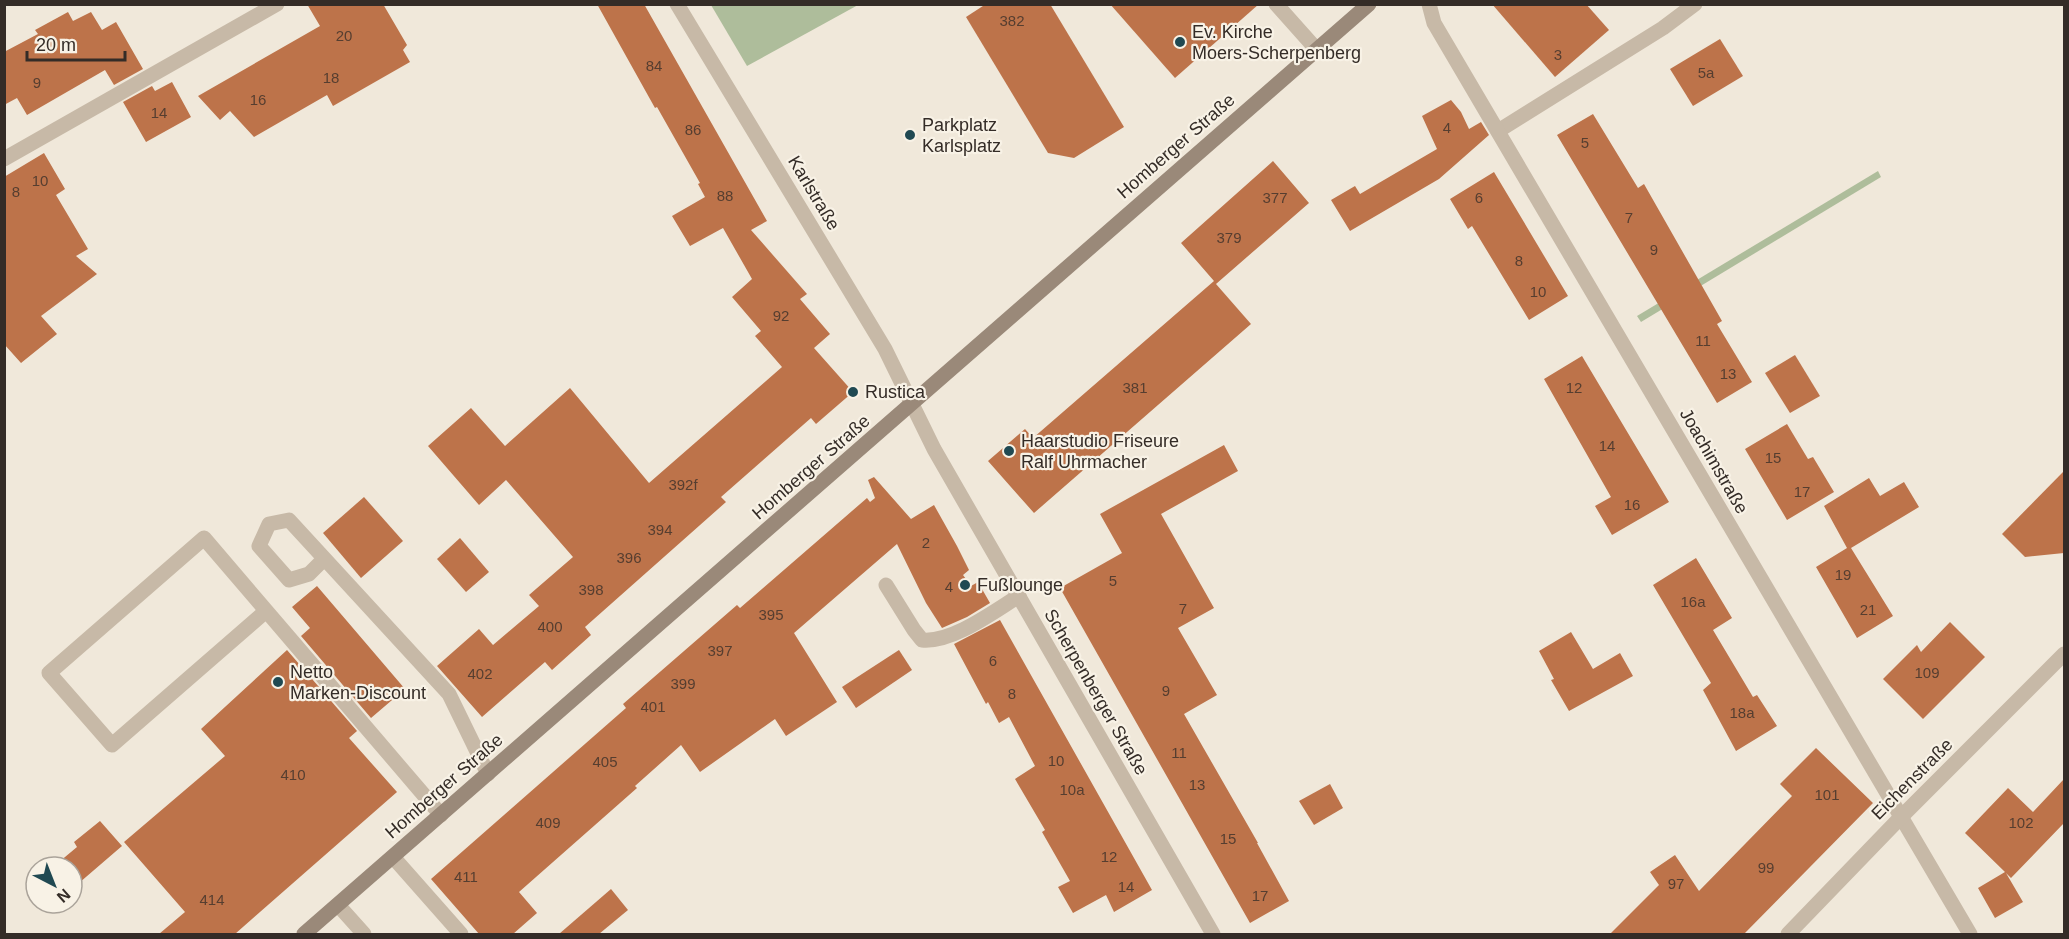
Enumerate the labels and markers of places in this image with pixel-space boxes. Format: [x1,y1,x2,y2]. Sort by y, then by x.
place label: Ev. Kirche Moers-Scherpenberg [1192,22,1361,63]
marker: Ev. Kirche Moers-Scherpenberg [1173,35,1187,49]
place label: Parkplatz Karlsplatz [922,115,1001,156]
marker: Parkplatz Karlsplatz [903,128,917,142]
place label: Rustica [865,382,926,402]
marker: Rustica [846,385,860,399]
place label: Haarstudio Friseure Ralf Uhrmacher [1021,431,1179,472]
marker: Haarstudio Friseure Ralf Uhrmacher [1002,444,1016,458]
place label: Fußlounge [977,575,1063,595]
marker: Fußlounge [958,578,972,592]
place label: Netto Marken-Discount [290,662,426,703]
marker: Netto Marken-Discount [271,675,285,689]

